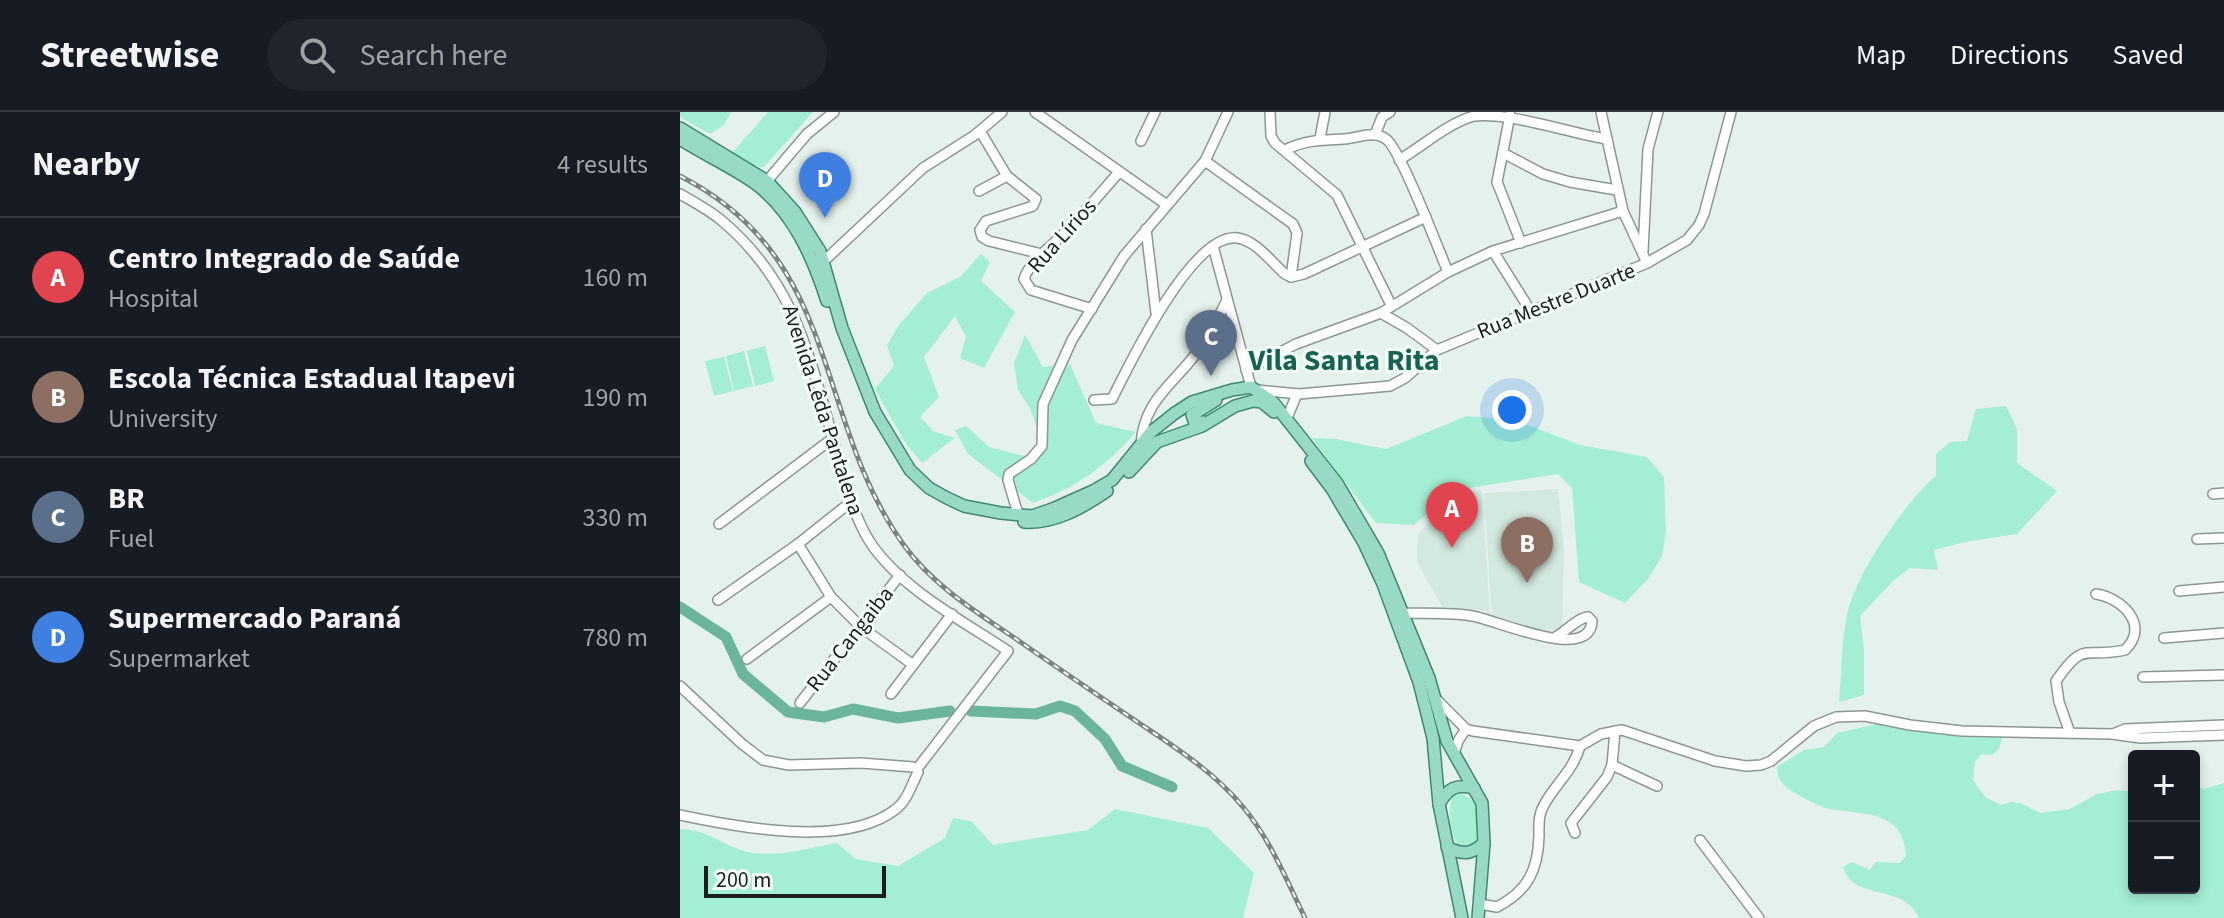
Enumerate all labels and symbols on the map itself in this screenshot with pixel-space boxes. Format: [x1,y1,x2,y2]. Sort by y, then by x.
pin: D [799,152,851,218]
street label: Rua Lírios [1020,192,1104,280]
street label: Rua Mestre Duarte [1472,255,1640,347]
street label: Avenida Lêda Pantalena [774,301,872,519]
pin: C [1185,310,1237,376]
district label: Vila Santa Rita [1247,339,1440,382]
your location [1492,390,1532,430]
pin: A [1426,482,1478,548]
pin: B [1501,517,1553,583]
street label: Rua Cangaiba [799,580,901,698]
scale bar [704,862,886,898]

